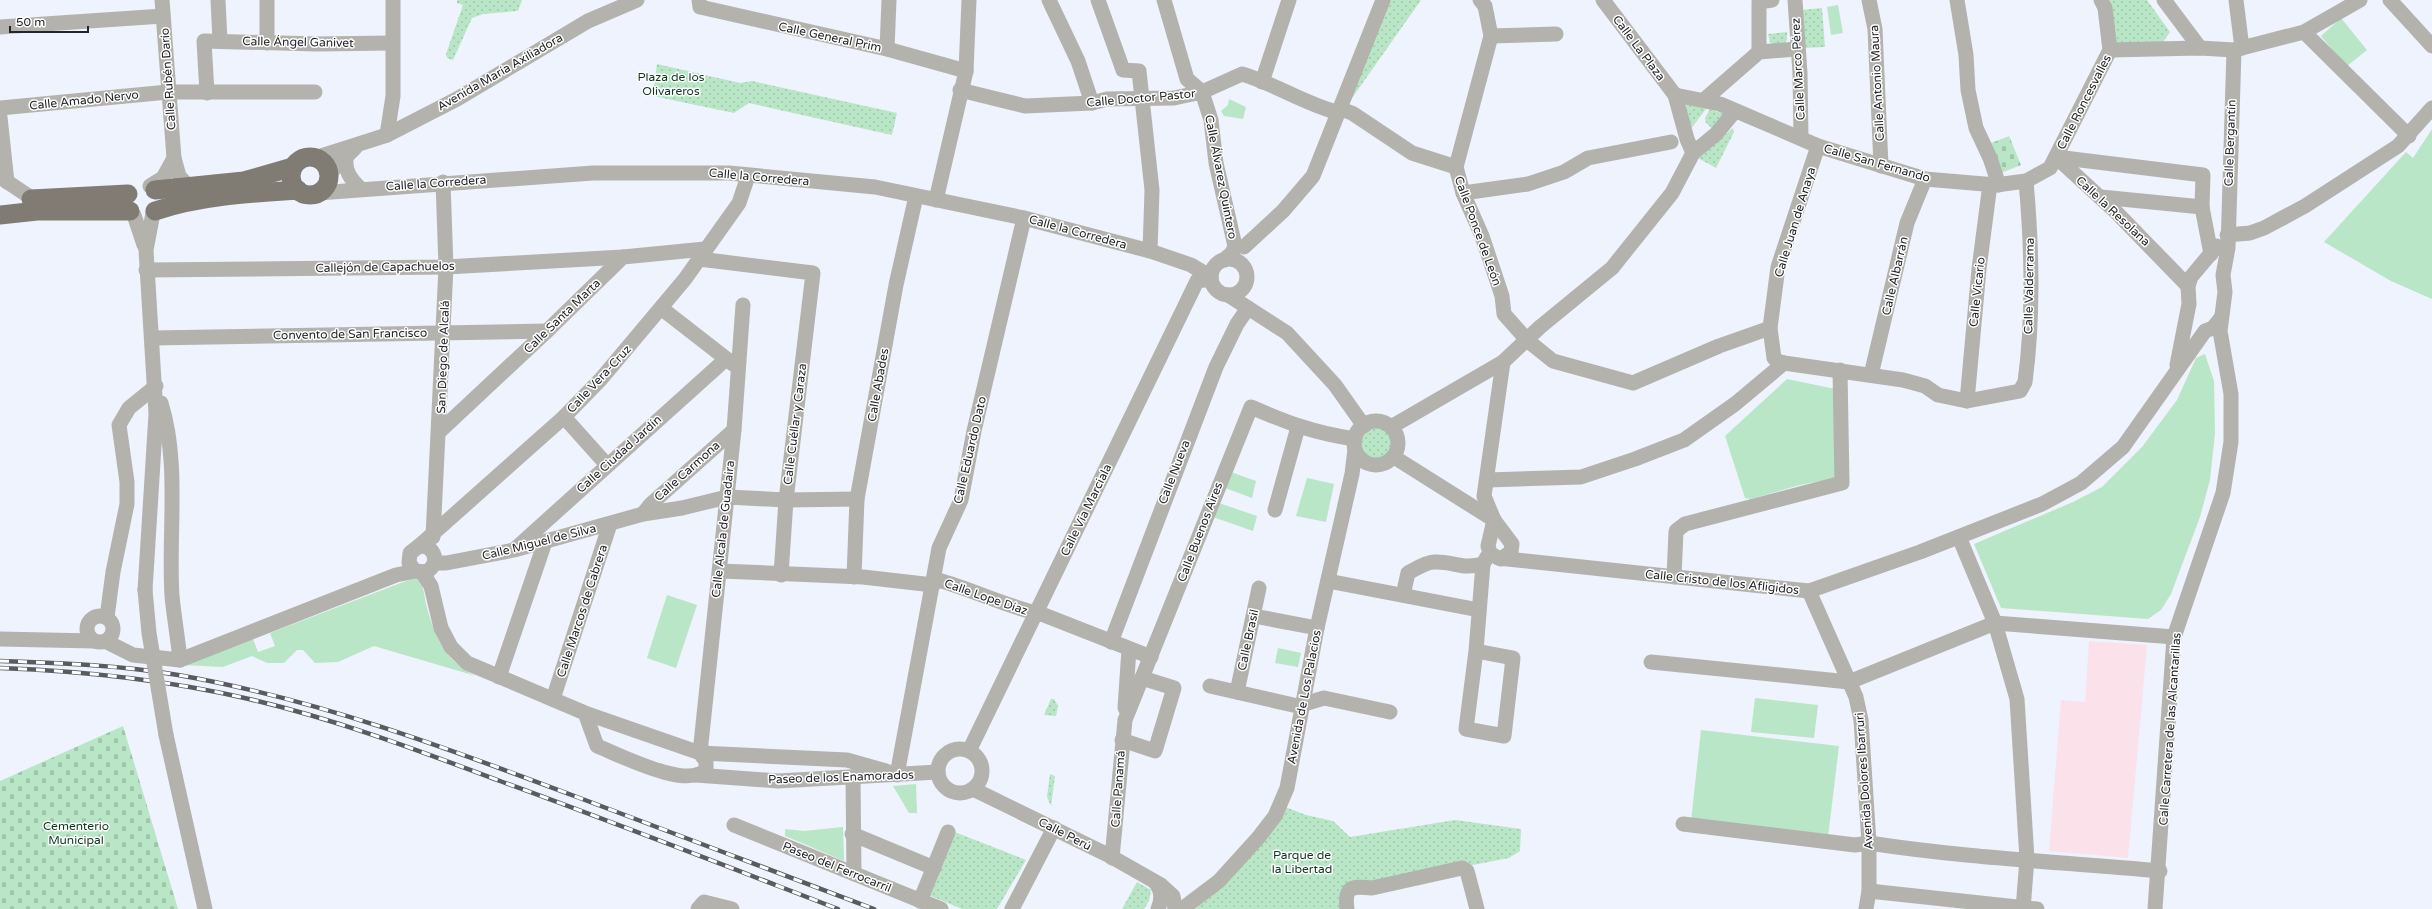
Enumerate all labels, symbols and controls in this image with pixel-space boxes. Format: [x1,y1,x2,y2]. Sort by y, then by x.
scale bar [10,8,88,34]
street label: Calle La Plaza [1610,13,1668,83]
text: 50 m [16,15,45,29]
street label: Calle Marco Pérez [1788,18,1808,120]
street label: Calle General Prim [777,19,883,55]
street label: Calle Antonio Maura [1867,24,1887,142]
street label: Calle Rubén Darío [157,28,179,130]
street label: Avenida María Axiliadora [435,30,565,114]
street label: Calle Ángel Ganivet [242,34,354,50]
street label: Calle Roncesvalles [2054,52,2114,152]
park label: Plaza de los Olivareros [637,70,705,98]
street label: Calle Doctor Pastor [1086,86,1197,110]
street label: Calle Amado Nervo [29,87,139,113]
street label: Calle Bergantín [2221,99,2239,187]
street label: Calle Álvarez Quintero [1202,114,1240,240]
street label: Calle San Fernando [1822,141,1932,185]
street label: Calle Juan de Anaya [1772,165,1818,279]
street label: Calle la Corredera [708,166,810,188]
street label: Calle la Corredera [385,173,487,193]
street label: Calle la Resolana [2073,173,2153,249]
street label: Calle Ponce de León [1452,174,1504,288]
street label: Calle la Corredera [1028,212,1128,252]
street label: Calle Albarrán [1879,235,1911,317]
street label: Calle Valderrama [2021,238,2037,334]
street label: Calle Vicario [1966,256,1988,328]
street label: Callejón de Capachuelos [315,259,455,275]
street label: Calle Santa Marta [521,276,603,356]
street label: San Diego de Alcalá [434,300,452,414]
street label: Convento de San Francisco [273,326,427,342]
street label: Calle Vera-Cruz [564,342,634,416]
street label: Calle Abades [865,347,891,423]
street label: Calle Cuéllar y Caraza [781,362,809,486]
street label: Calle Eduardo Dato [951,395,989,505]
street label: Calle Ciudad Jardín [574,412,664,496]
street label: Calle Carmona [651,438,723,504]
street label: Calle Nueva [1155,438,1193,506]
street label: Calle Alcala de Guadaira [709,460,737,598]
street label: Calle Vía Marciala [1058,462,1114,558]
street label: Calle Buenos Aires [1175,480,1226,584]
street label: Calle Miguel de Silva [481,521,597,563]
street label: Calle Marcos de Cabrera [554,543,610,679]
street label: Calle Cristo de los Afligidos [1644,567,1800,597]
street label: Calle Lope Díaz [942,576,1030,618]
street label: Calle Brasil [1235,608,1261,672]
street label: Avenida de Los Palacios [1284,628,1324,765]
street label: Calle Carretera de las Alcantarillas [2156,632,2184,826]
street label: Avenida Dolores Ibarruri [1852,712,1876,850]
street label: Calle Panamá [1108,750,1128,828]
street label: Paseo de los Enamorados [768,767,914,787]
street label: Calle Perú [1036,815,1094,853]
park label: Cementerio Municipal [43,819,109,847]
street label: Paseo del Ferrocarril [781,839,893,895]
park label: Parque de la Libertad [1272,848,1332,876]

